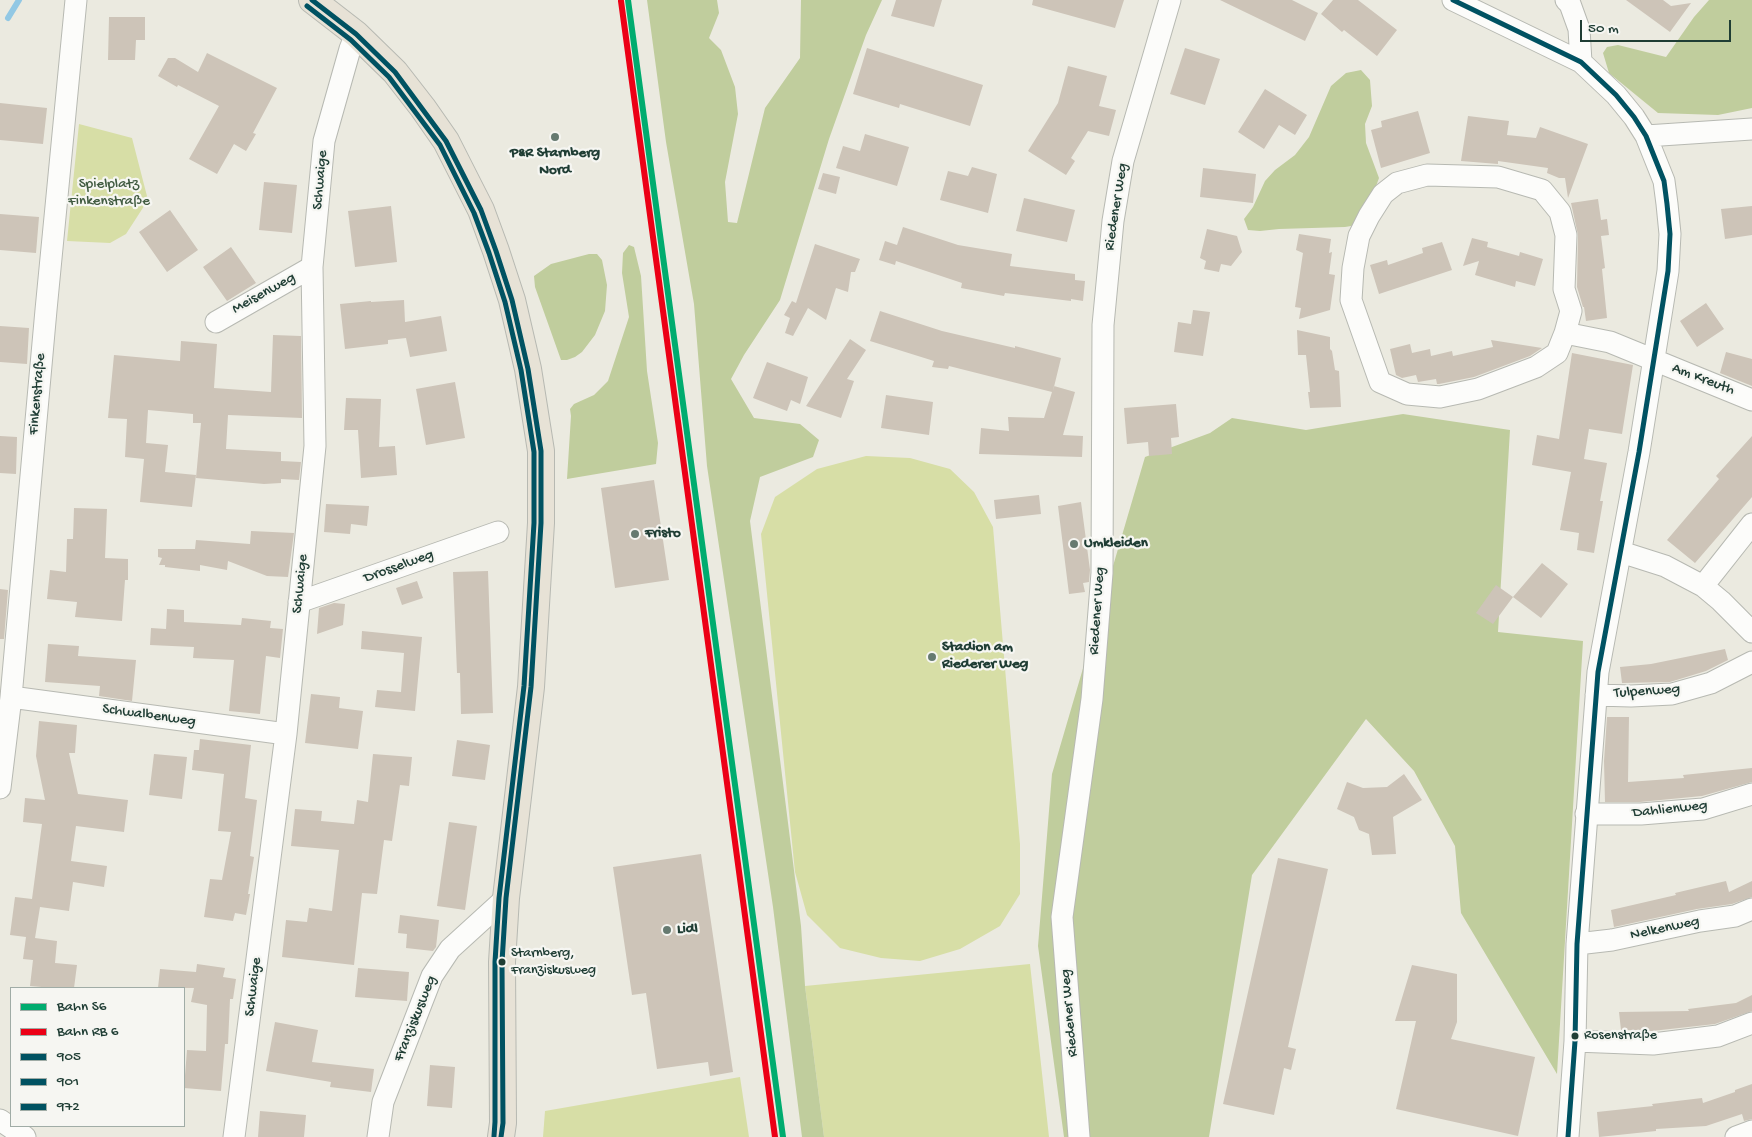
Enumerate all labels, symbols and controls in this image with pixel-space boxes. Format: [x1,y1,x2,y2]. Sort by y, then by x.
scale bar [1582,10,1733,42]
text: 50 m [1588,20,1619,38]
marker: P&R Starnberg Nord [549,131,561,143]
place label: P&R Starnberg Nord [510,145,600,180]
street label: Schwaige [309,150,333,210]
street label: Riedener Weg [1101,162,1133,252]
park label: Spielplatz Finkenstraße [68,176,150,211]
street label: Meisenweg [229,269,299,319]
street label: Finkenstraße [25,352,51,436]
street label: Am Kreuth [1669,360,1737,400]
place label: Fristo [645,525,681,543]
marker: Fristo [629,528,641,540]
place label: Umkleiden [1084,535,1148,553]
marker: Umkleiden [1068,538,1080,550]
street label: Drosselweg [362,546,436,588]
street label: Schwaige [289,553,313,615]
street label: Riedener Weg [1086,566,1110,656]
place label: Stadion am Riederer Weg [942,639,1028,674]
marker: Stadion am Riederer Weg [926,651,938,663]
street label: Tulpenweg [1613,681,1681,703]
street label: Schwalbenweg [101,701,197,731]
street label: Dahlienweg [1632,797,1708,823]
street label: Nelkenweg [1629,913,1701,945]
place label: Lidl [677,921,698,939]
marker: Lidl [661,924,673,936]
place label: Starnberg, Franziskusweg [511,946,596,979]
street label: Schwaige [241,956,267,1018]
marker: Starnberg, Franziskusweg [497,957,507,967]
street label: Riedener Weg [1057,968,1083,1058]
street label: Franziskusweg [391,973,441,1065]
legend [10,987,185,1127]
text: Bahn S6 [57,998,106,1016]
text: Bahn RB 6 [57,1023,118,1041]
place label: Rosenstraße [1584,1028,1657,1044]
marker: Rosenstraße [1570,1031,1580,1041]
text: 905 [57,1048,81,1066]
text: 901 [57,1073,79,1091]
text: 972 [57,1098,80,1116]

